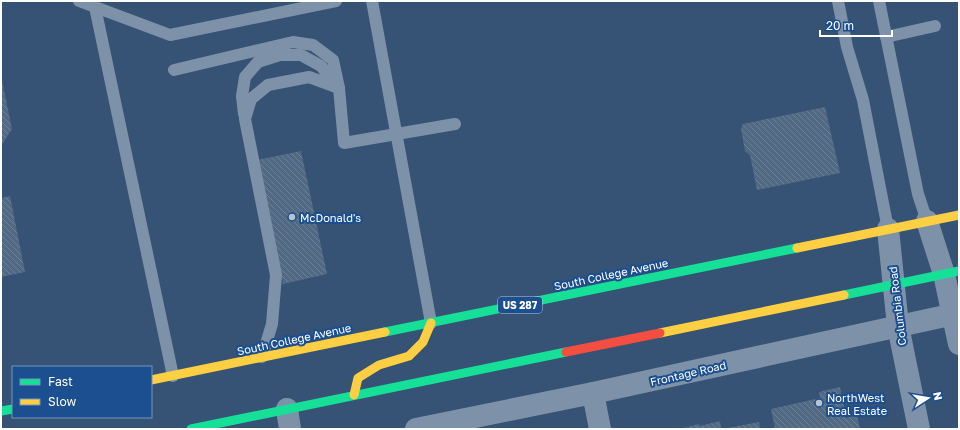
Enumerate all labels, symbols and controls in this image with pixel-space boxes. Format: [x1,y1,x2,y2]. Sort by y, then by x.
scale bar [820,12,892,38]
text: 20 m [826,18,854,33]
place label: McDonald's [300,211,361,224]
marker: McDonald's [287,212,297,222]
street label: South College Avenue [553,256,669,292]
street label: Columbia Road [886,266,908,346]
road number: US 287 [498,297,542,313]
street label: South College Avenue [236,321,352,357]
street label: Frontage Road [649,358,727,388]
legend [12,366,152,418]
text: Fast [48,374,73,389]
north arrow [908,378,948,418]
text: N [931,390,945,401]
place label: NorthWest Real Estate [827,391,887,417]
text: Slow [48,394,76,409]
marker: NorthWest Real Estate [814,398,824,408]

